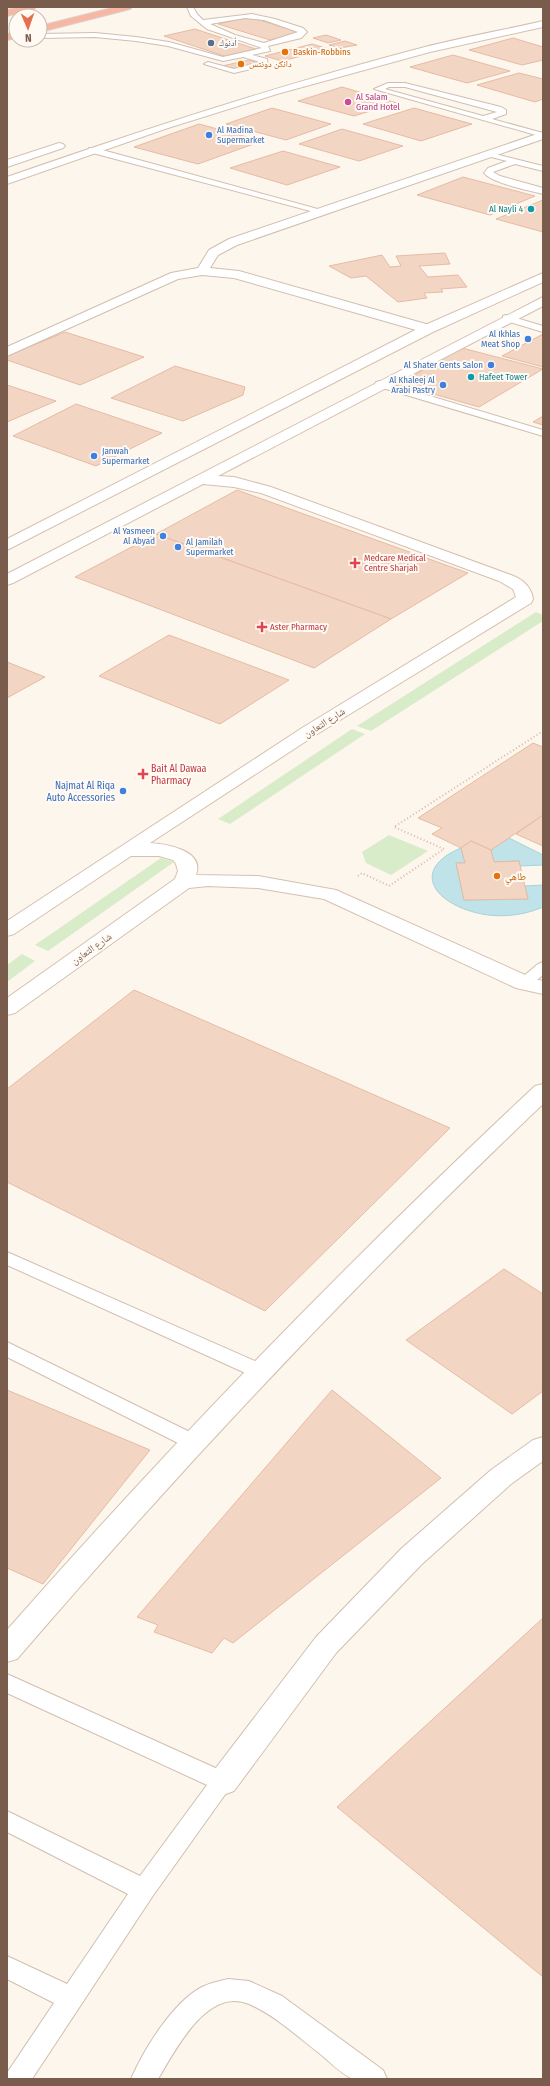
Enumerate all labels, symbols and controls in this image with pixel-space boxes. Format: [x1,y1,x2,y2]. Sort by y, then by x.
north arrow [8,8,48,48]
text: N [25,31,32,44]
place label: أدنوك [219,37,237,48]
marker: أدنوك [206,38,216,48]
marker: Baskin-Robbins [280,47,290,57]
place label: Baskin-Robbins [293,47,351,57]
marker: دانكن دونتس [236,59,246,69]
place label: دانكن دونتس [249,59,292,69]
place label: Al Salam Grand Hotel [356,92,401,112]
marker: Al Salam Grand Hotel [343,97,353,107]
place label: Al Madina Supermarket [217,125,265,145]
marker: Al Madina Supermarket [204,130,214,140]
place label: Al Nayli 4 [489,204,524,214]
marker: Al Nayli 4 [526,204,536,214]
place label: Al Ikhlas Meat Shop [481,329,520,349]
marker: Al Ikhlas Meat Shop [523,334,533,344]
place label: Al Shater Gents Salon [404,360,483,370]
marker: Al Shater Gents Salon [486,360,496,370]
marker: Hafeet Tower [466,372,476,382]
place label: Hafeet Tower [479,372,528,382]
place label: Al Khaleej Al Arabi Pastry [389,375,436,395]
marker: Al Khaleej Al Arabi Pastry [438,380,448,390]
place label: Janwah Supermarket [102,446,150,466]
marker: Janwah Supermarket [89,451,99,461]
place label: Al Yasmeen Al Abyad [113,526,155,546]
marker: Al Yasmeen Al Abyad [158,531,168,541]
place label: Al Jamilah Supermarket [186,537,234,557]
marker: Al Jamilah Supermarket [173,542,183,552]
place label: Medcare Medical Centre Sharjah [364,553,426,573]
marker: Medcare Medical Centre Sharjah [349,557,361,569]
marker: Aster Pharmacy [257,622,267,632]
place label: Aster Pharmacy [270,622,327,632]
street label: شارع التعاون [302,705,348,740]
place label: Bait Al Dawaa Pharmacy [151,763,207,787]
marker: Bait Al Dawaa Pharmacy [138,769,148,779]
place label: Najmat Al Riqa Auto Accessories [46,780,115,804]
marker: Najmat Al Riqa Auto Accessories [118,786,128,796]
marker: طاهي [492,871,502,881]
place label: طاهي [505,871,526,885]
street label: شارع التعاون [69,930,114,967]

